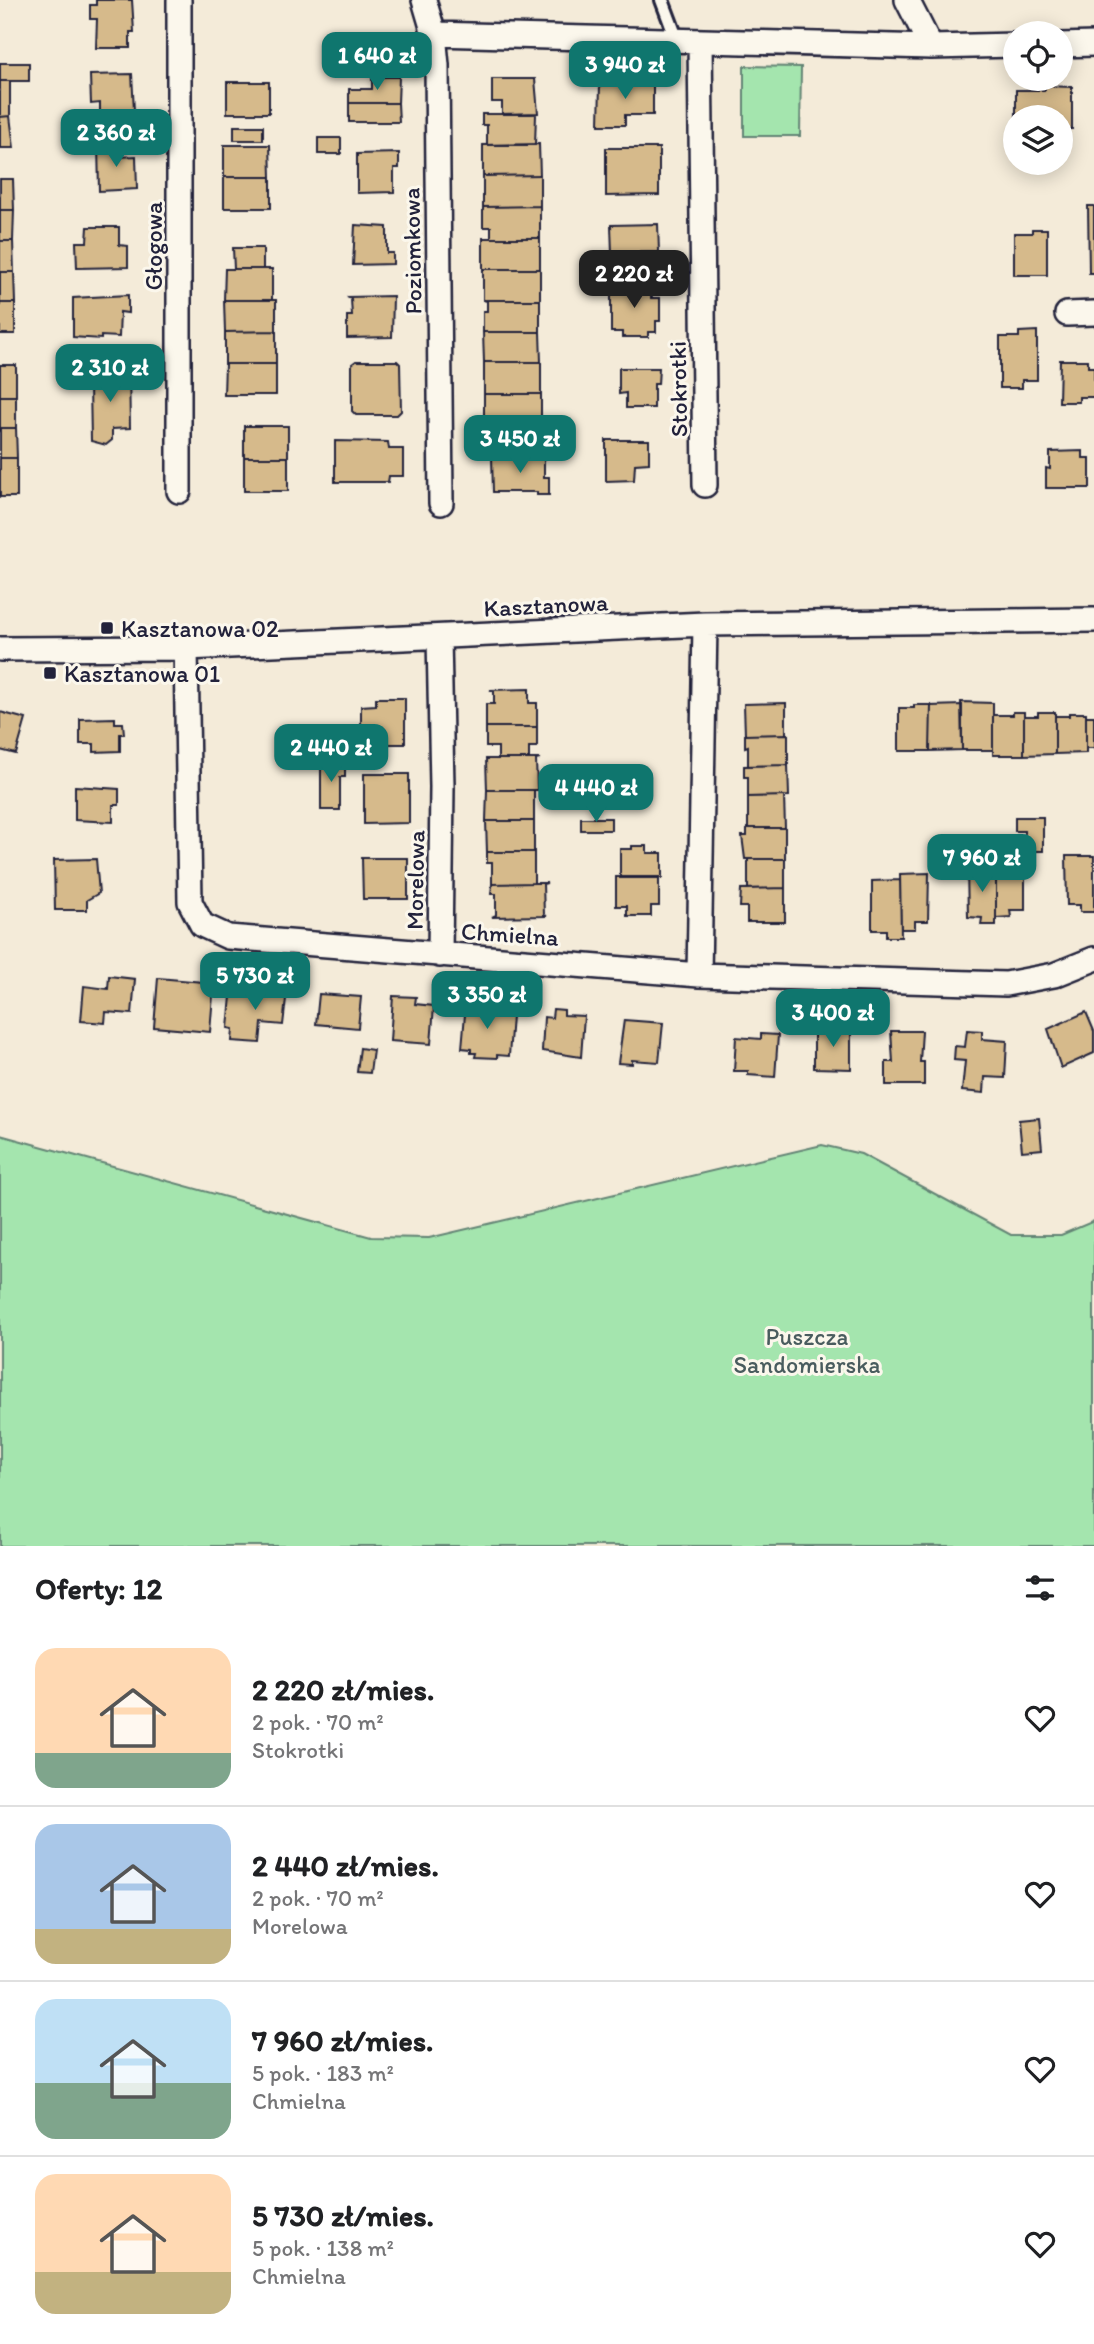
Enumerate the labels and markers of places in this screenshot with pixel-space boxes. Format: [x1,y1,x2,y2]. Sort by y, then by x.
pin: 1 640 zł [305,32,449,92]
pin: 3 940 zł [553,42,697,101]
pin: 2 360 zł [44,110,188,169]
pin: 2 220 zł [562,250,706,310]
pin: 2 310 zł [38,344,182,404]
pin: 3 450 zł [448,416,592,475]
place label: Kasztanowa 02 [121,614,279,643]
marker: Kasztanowa 02 [99,620,115,636]
place label: Kasztanowa 01 [64,659,220,688]
marker: Kasztanowa 01 [42,665,58,681]
pin: 2 440 zł [259,724,403,784]
pin: 4 440 zł [524,764,668,824]
pin: 7 960 zł [910,834,1054,894]
pin: 5 730 zł [183,953,327,1012]
pin: 3 350 zł [415,972,559,1031]
pin: 3 400 zł [761,990,905,1049]

